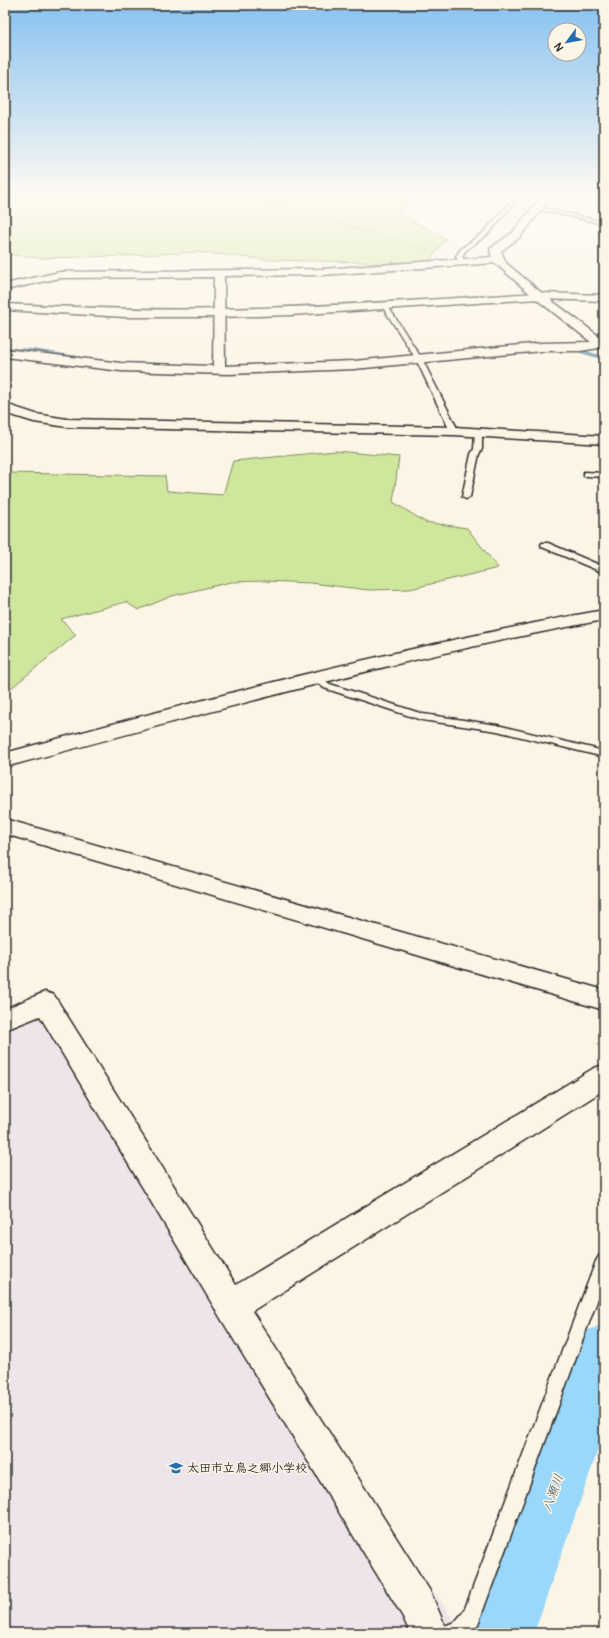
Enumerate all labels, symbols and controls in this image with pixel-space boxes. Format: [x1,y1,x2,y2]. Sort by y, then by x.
north arrow [547,22,587,62]
text: N [551,40,566,54]
school or university icon: 太田市立鳥之郷小学校 [168,1460,184,1476]
place label: 太田市立鳥之郷小学校 [187,1461,307,1476]
water label: 八瀬川 [539,1472,567,1514]

